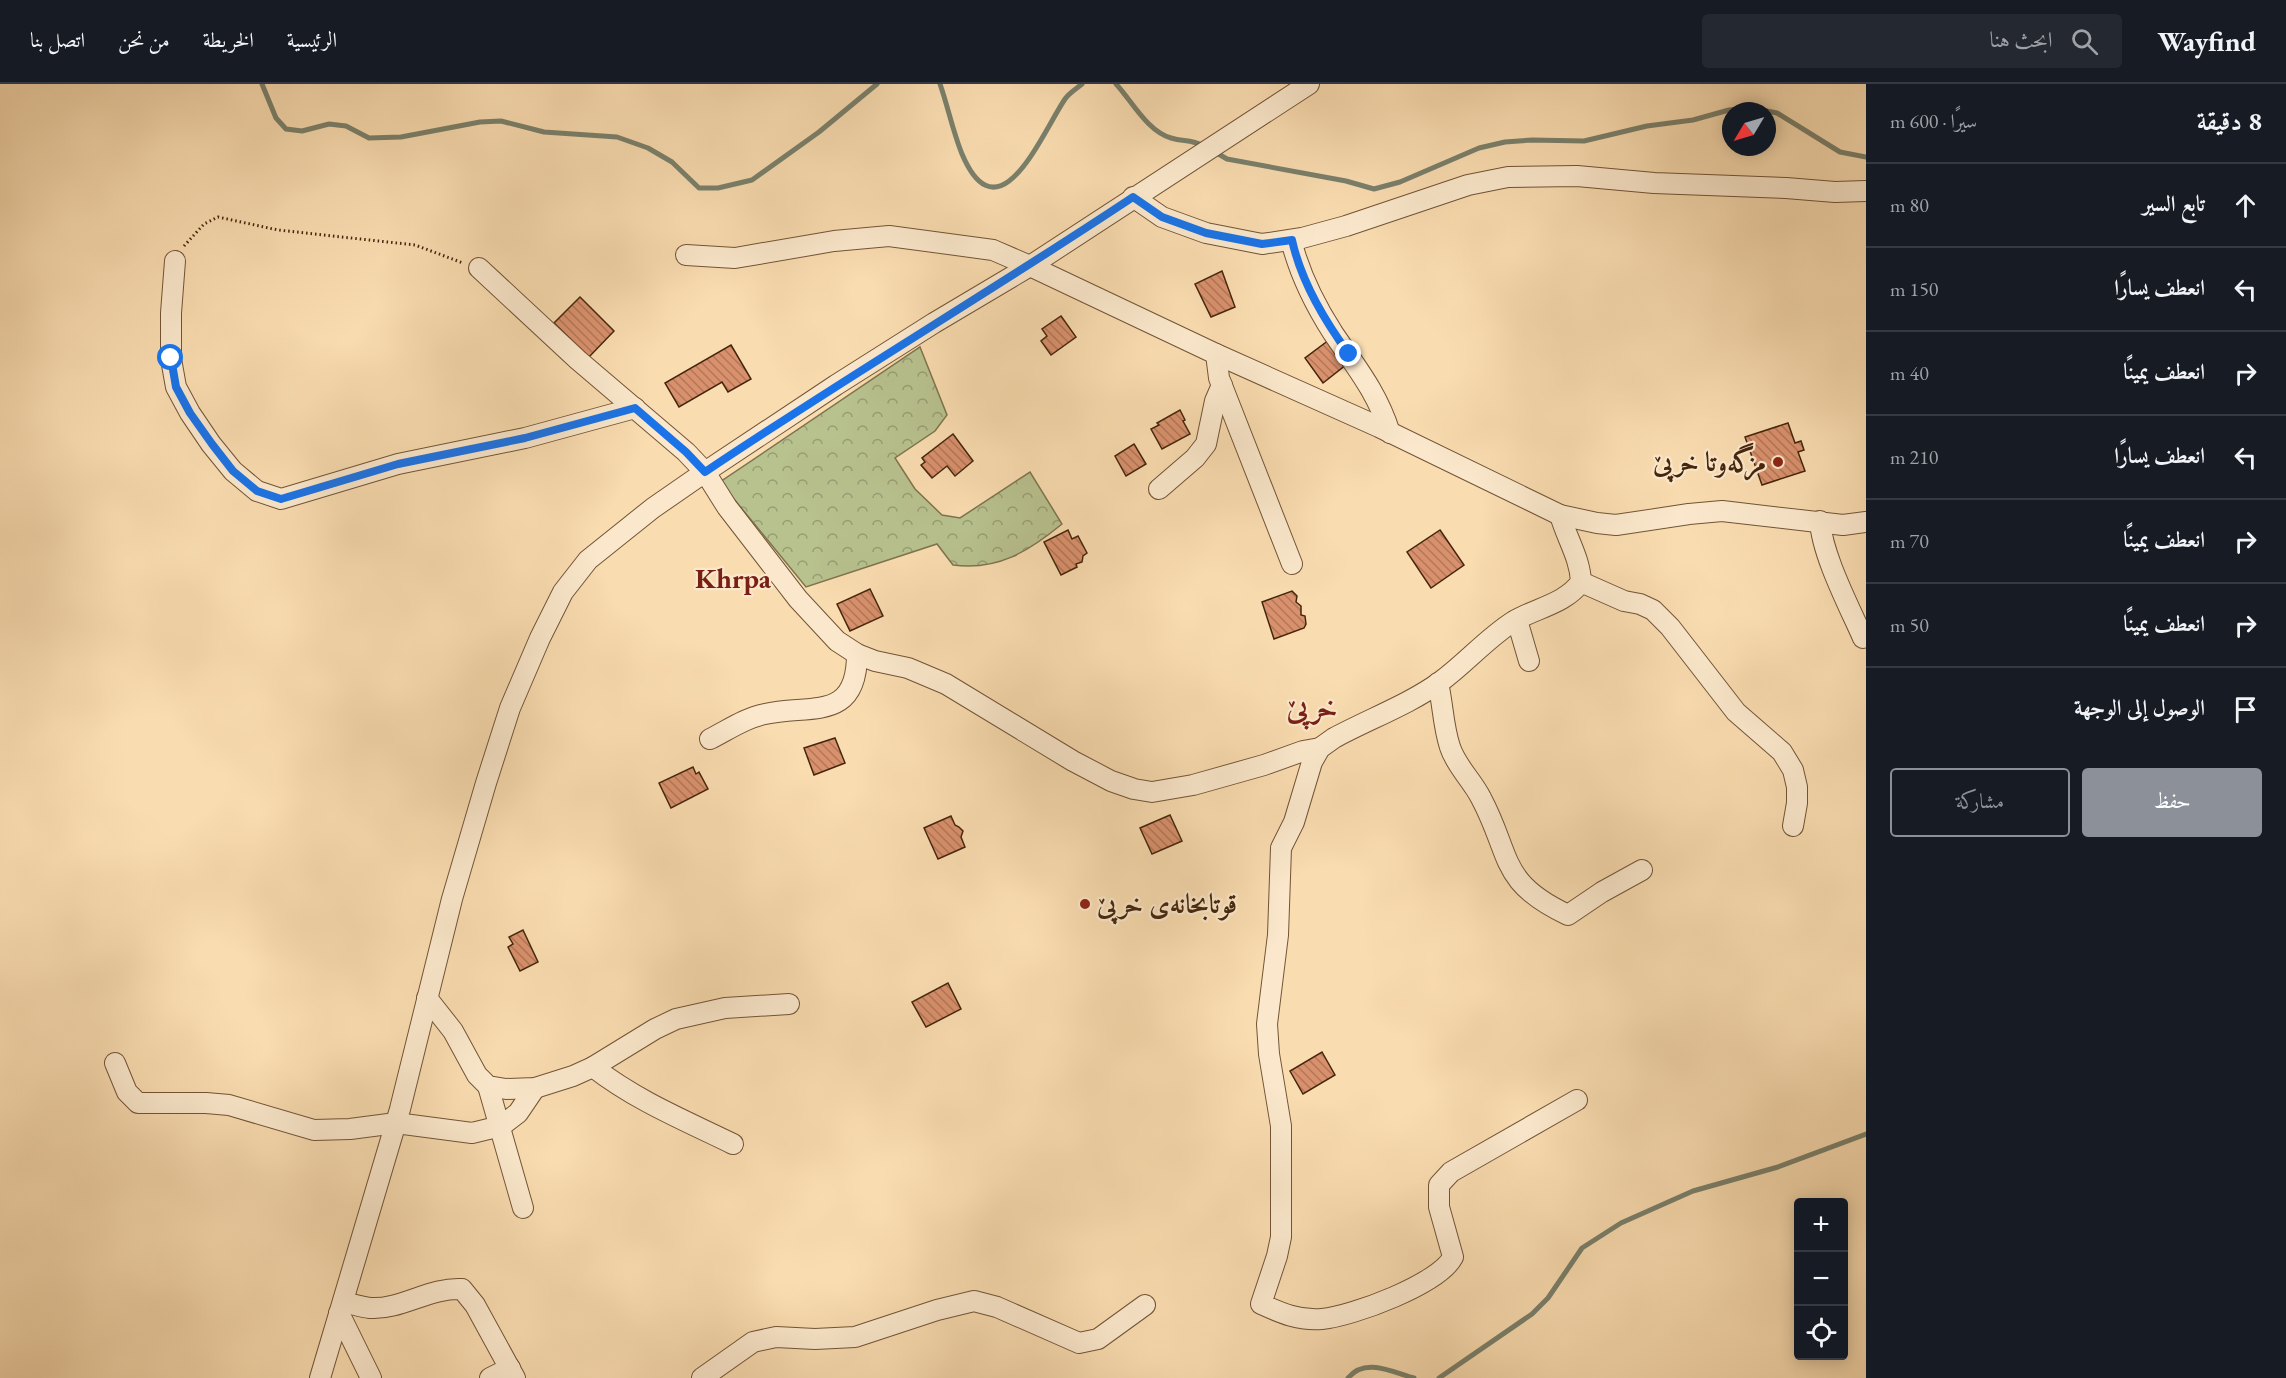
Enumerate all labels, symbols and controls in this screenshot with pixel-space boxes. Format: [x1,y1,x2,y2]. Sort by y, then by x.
search box [1702,14,2122,68]
text: Wayfind [2158,23,2256,59]
text: ابحث هنا [1990,25,2053,54]
icon: search [2068,25,2101,58]
text: اتصل بنا [30,26,85,53]
text: من نحن [118,26,170,53]
text: الخريطة [203,26,254,53]
text: الرئيسية [287,26,337,53]
north arrow [1722,102,1776,156]
text: 8 دقيقة [2197,104,2262,138]
text: سيرًا · 600 m [1890,108,1977,134]
text: تابع السير [2142,189,2205,218]
icon: ahead [2229,189,2262,222]
text: 80 m [1890,192,1929,218]
text: انعطف يسارًا [2114,273,2205,302]
icon: left [2229,273,2262,306]
text: 150 m [1890,276,1938,302]
route end [1335,340,1361,366]
route start [157,344,183,370]
text: انعطف يمينًا [2123,357,2205,386]
icon: right [2229,357,2262,390]
text: 40 m [1890,360,1929,386]
text: انعطف يسارًا [2114,441,2205,470]
icon: left [2229,441,2262,474]
place label: مزگەوتا خرپێ [1652,442,1766,483]
text: 210 m [1890,444,1938,470]
marker: مزگەوتا خرپێ [1771,455,1785,469]
text: انعطف يمينًا [2123,525,2205,554]
icon: right [2229,525,2262,558]
text: 70 m [1890,528,1929,554]
district label: Khrpa [695,560,772,596]
text: انعطف يمينًا [2123,609,2205,638]
icon: right [2229,609,2262,642]
text: 50 m [1890,612,1929,638]
district label: خرپێ [1286,687,1337,730]
text: الوصول إلى الوجهة [2074,693,2205,722]
icon: arrive [2229,693,2262,726]
button: مشاركة [1890,768,2070,837]
button: حفظ [2082,768,2262,837]
place label: قوتابخانەی خرپێ [1096,886,1237,925]
marker: قوتابخانەی خرپێ [1078,897,1092,911]
map controls [1794,1198,1848,1360]
button: + [1794,1198,1848,1252]
button: − [1794,1252,1848,1306]
button: locate [1794,1306,1848,1360]

